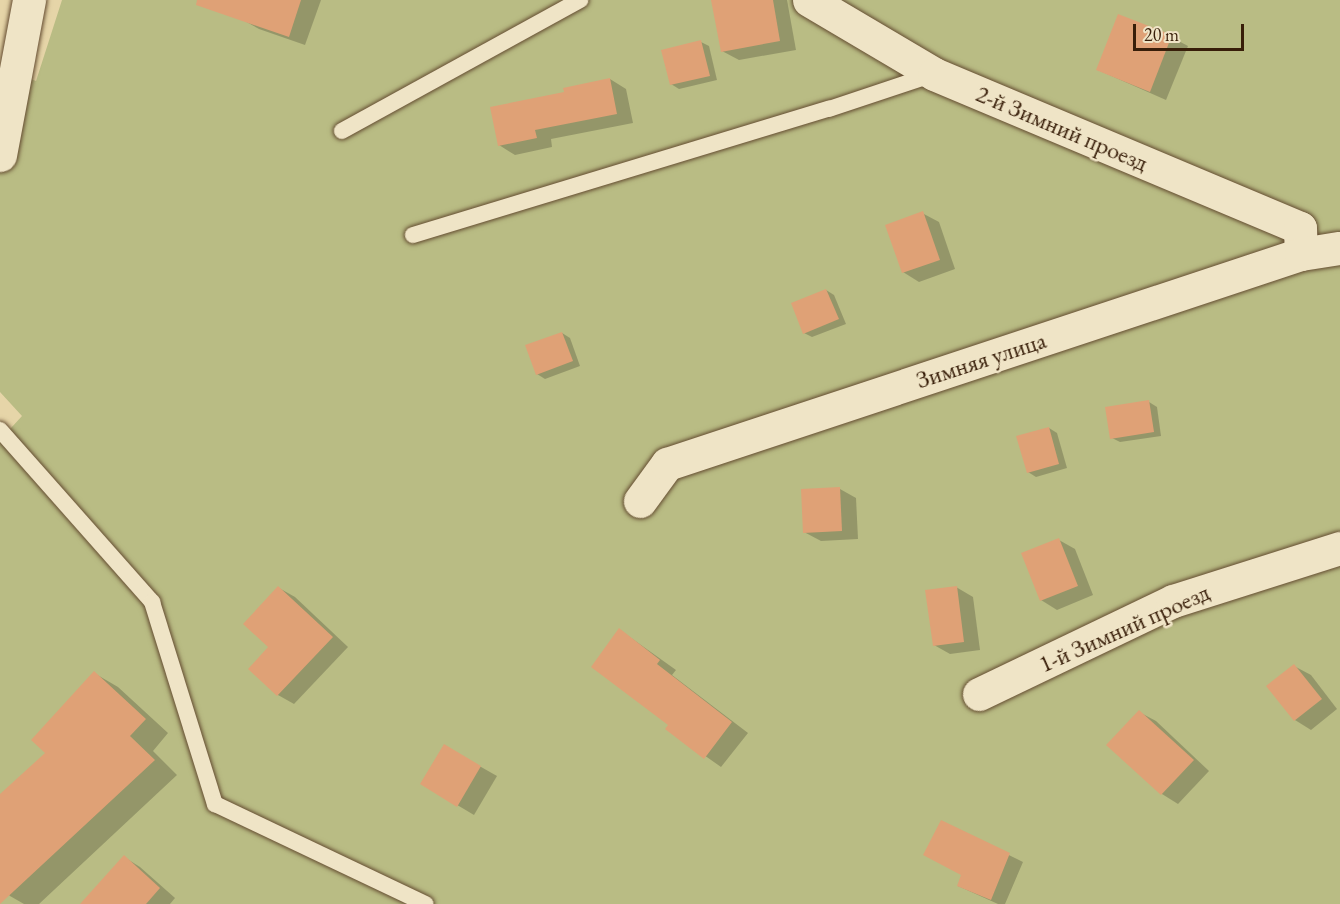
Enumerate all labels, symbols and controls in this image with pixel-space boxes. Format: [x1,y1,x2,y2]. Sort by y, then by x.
scale bar [1136,12,1247,50]
text: 20 m [1144,23,1179,46]
street label: 2-й Зимний проезд [972,79,1152,177]
street label: Зимняя улица [912,325,1050,395]
street label: 1-й Зимний проезд [1034,578,1214,678]

